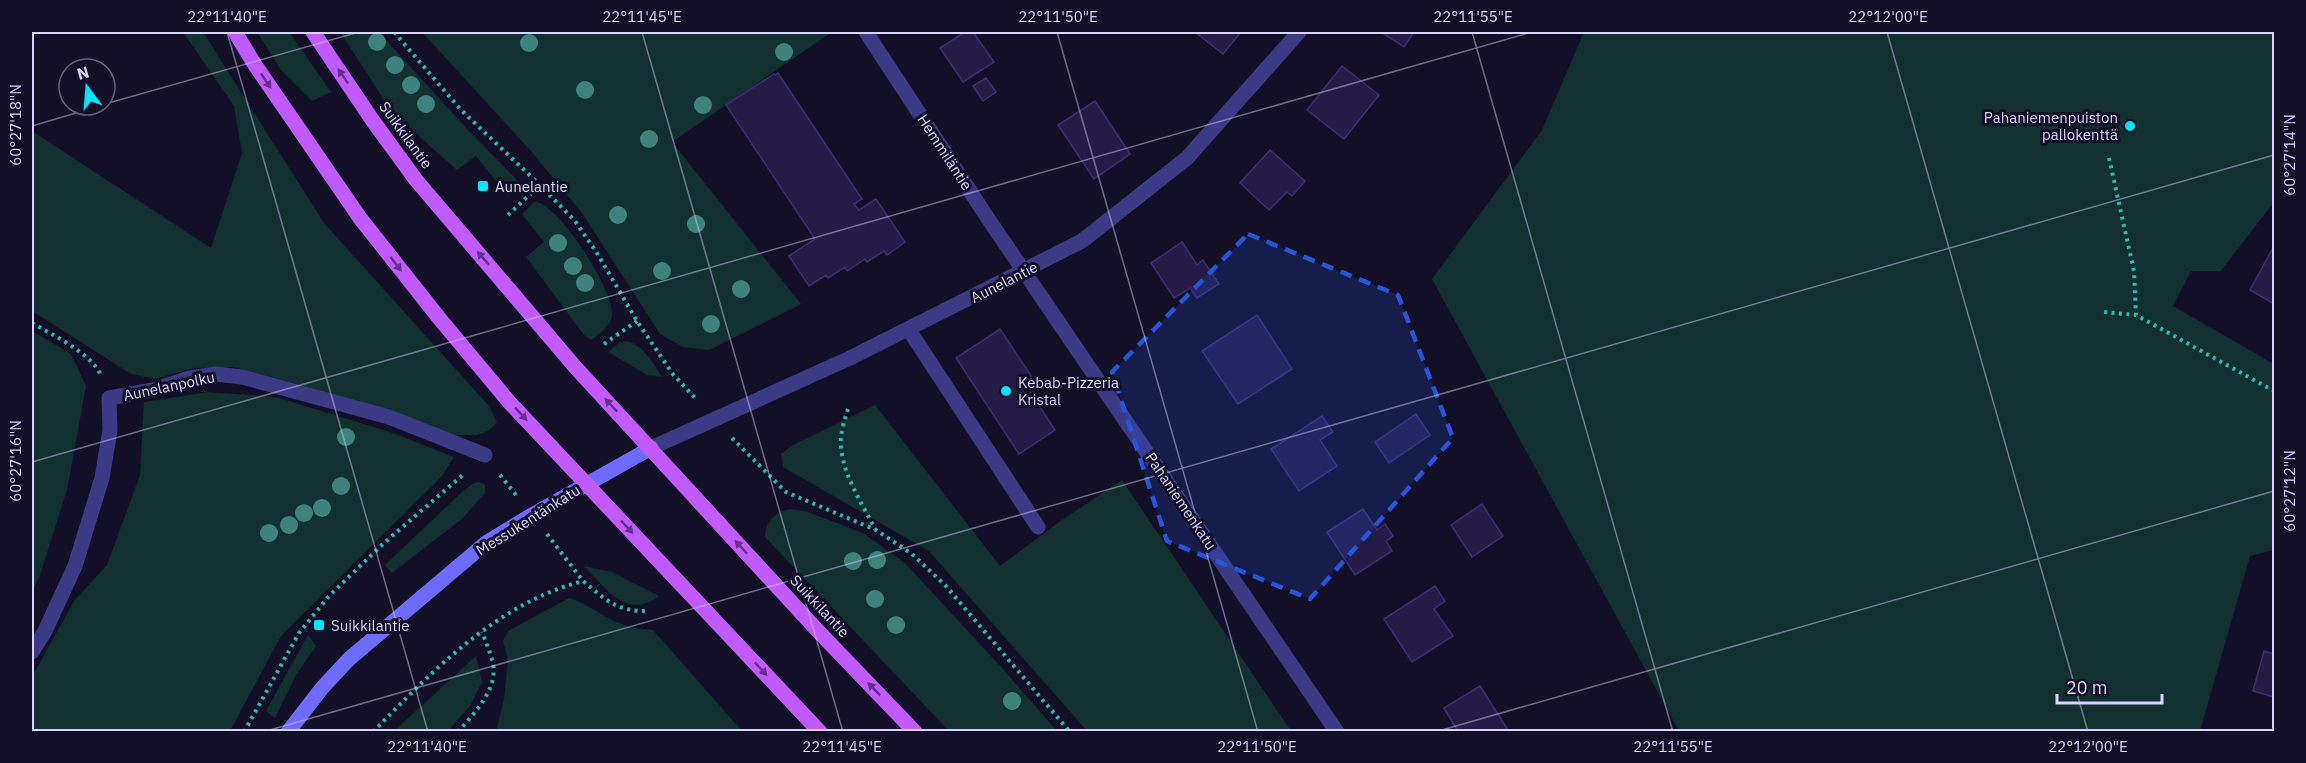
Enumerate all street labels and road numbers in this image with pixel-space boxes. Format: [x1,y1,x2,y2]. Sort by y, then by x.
street label: Suikkilantie [375,98,437,172]
street label: Hemmiläntie [913,110,977,194]
street label: Aunelantie [967,257,1041,307]
street label: Aunelanpolku [122,367,216,405]
street label: Pahaniemenkatu [1141,449,1221,553]
street label: Messukentänkatu [472,480,584,560]
street label: Suikkilantie [786,571,854,641]

